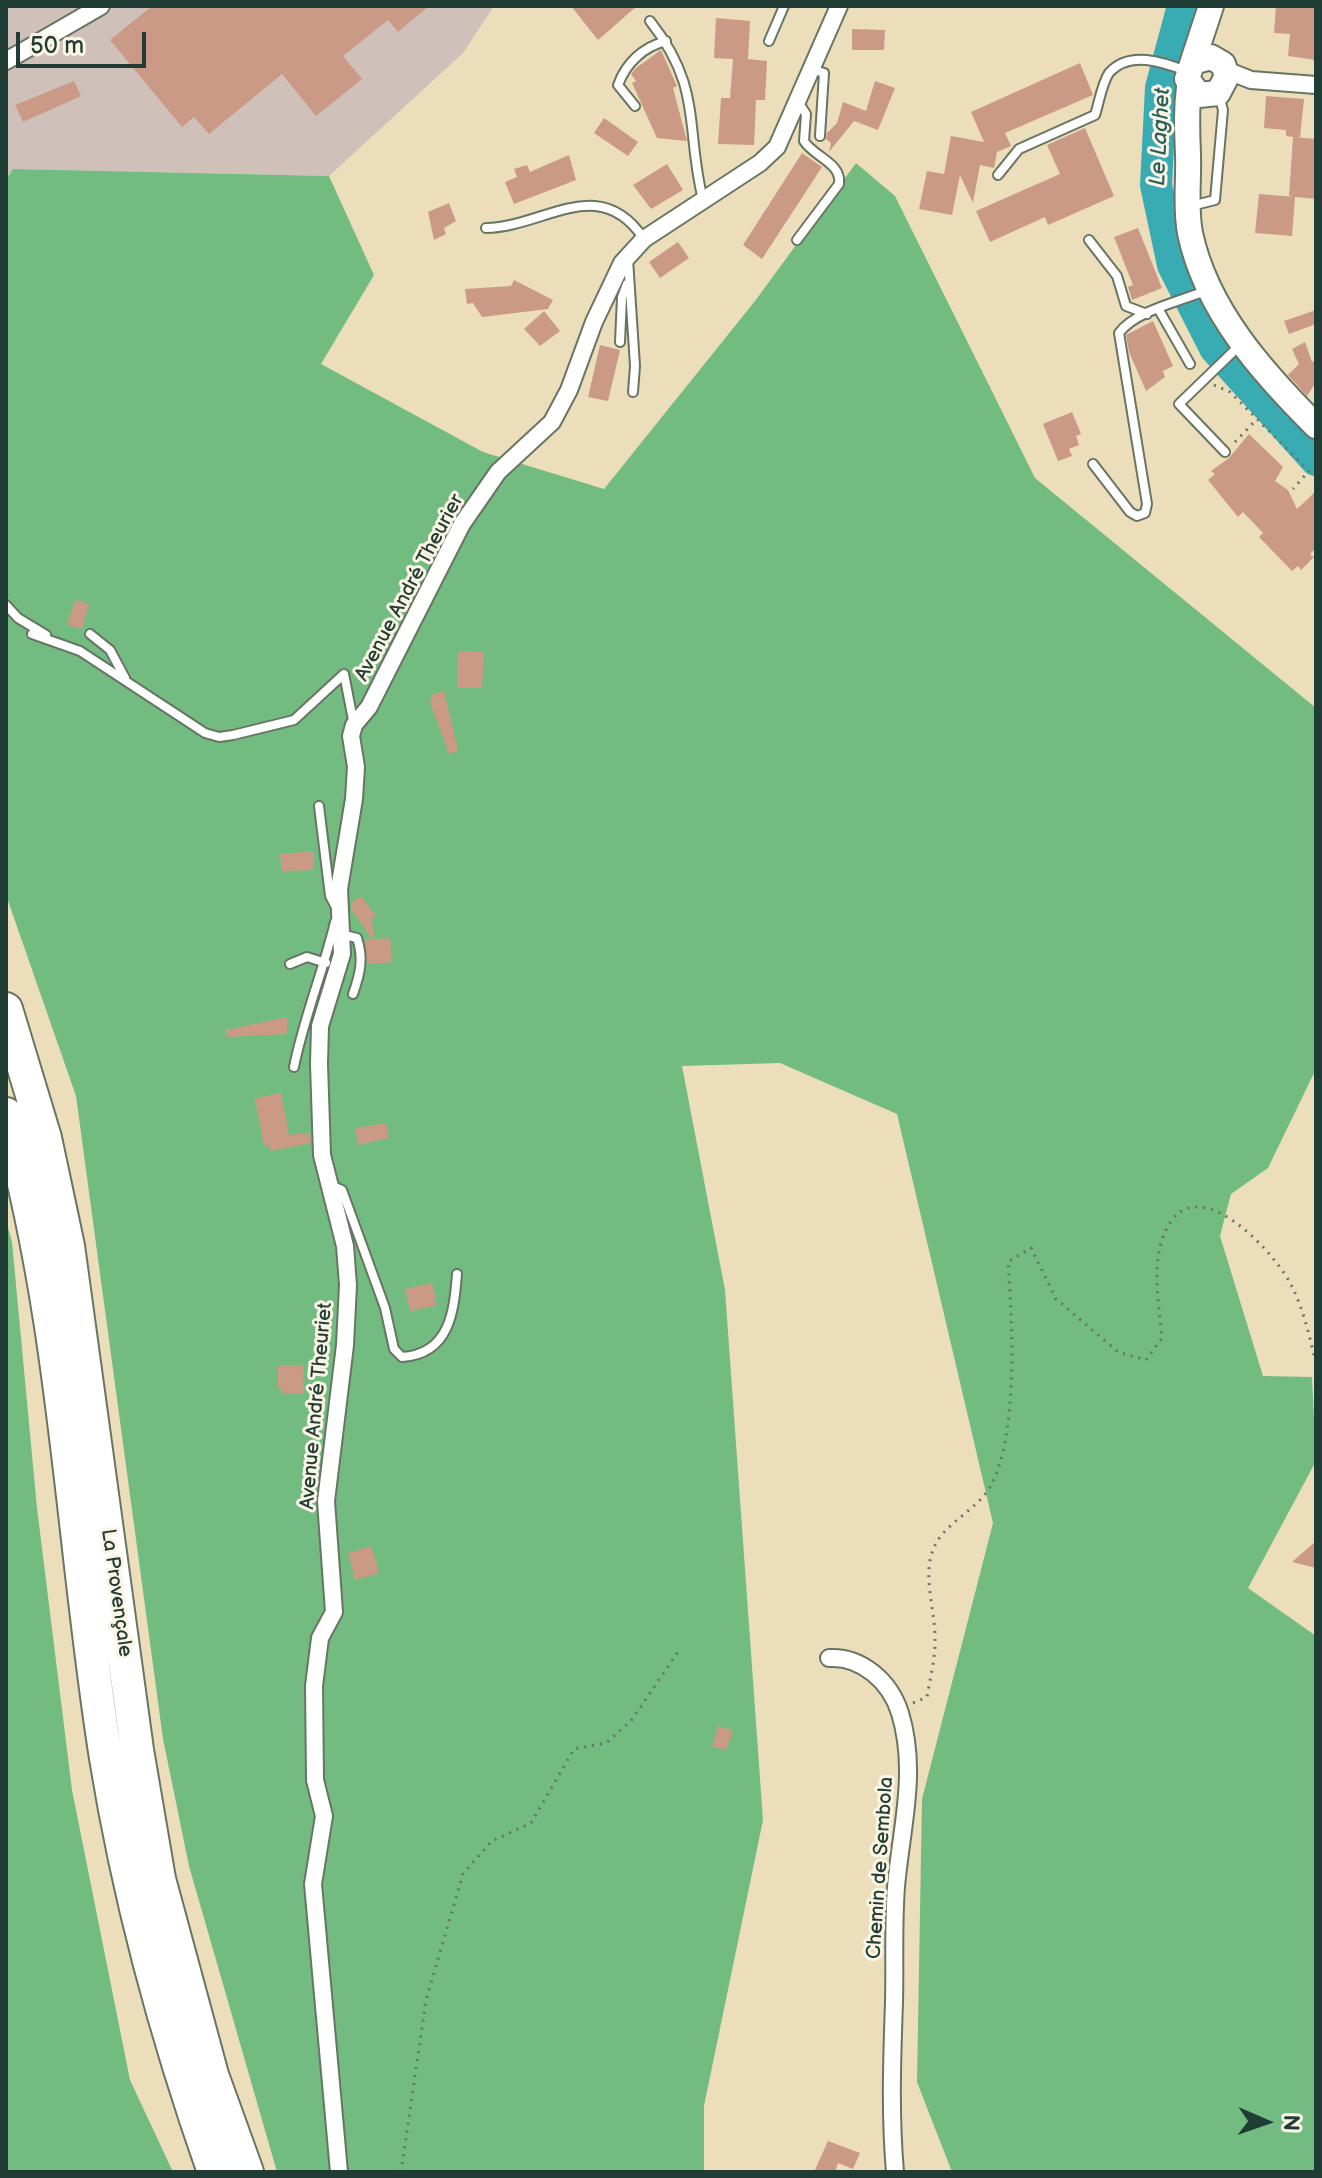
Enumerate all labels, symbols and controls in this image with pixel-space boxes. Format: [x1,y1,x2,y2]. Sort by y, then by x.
scale bar [20,16,150,66]
text: 50 m [30,31,84,60]
water label: Le Laghet [1145,87,1177,187]
street label: Avenue André Theurier [351,490,469,686]
street label: Avenue André Theuriet [296,1302,338,1510]
street label: La Provençale [95,1527,137,1659]
street label: Chemin de Sembola [863,1776,899,1960]
north arrow [1226,2082,1306,2162]
text: N [1277,2114,1304,2132]

